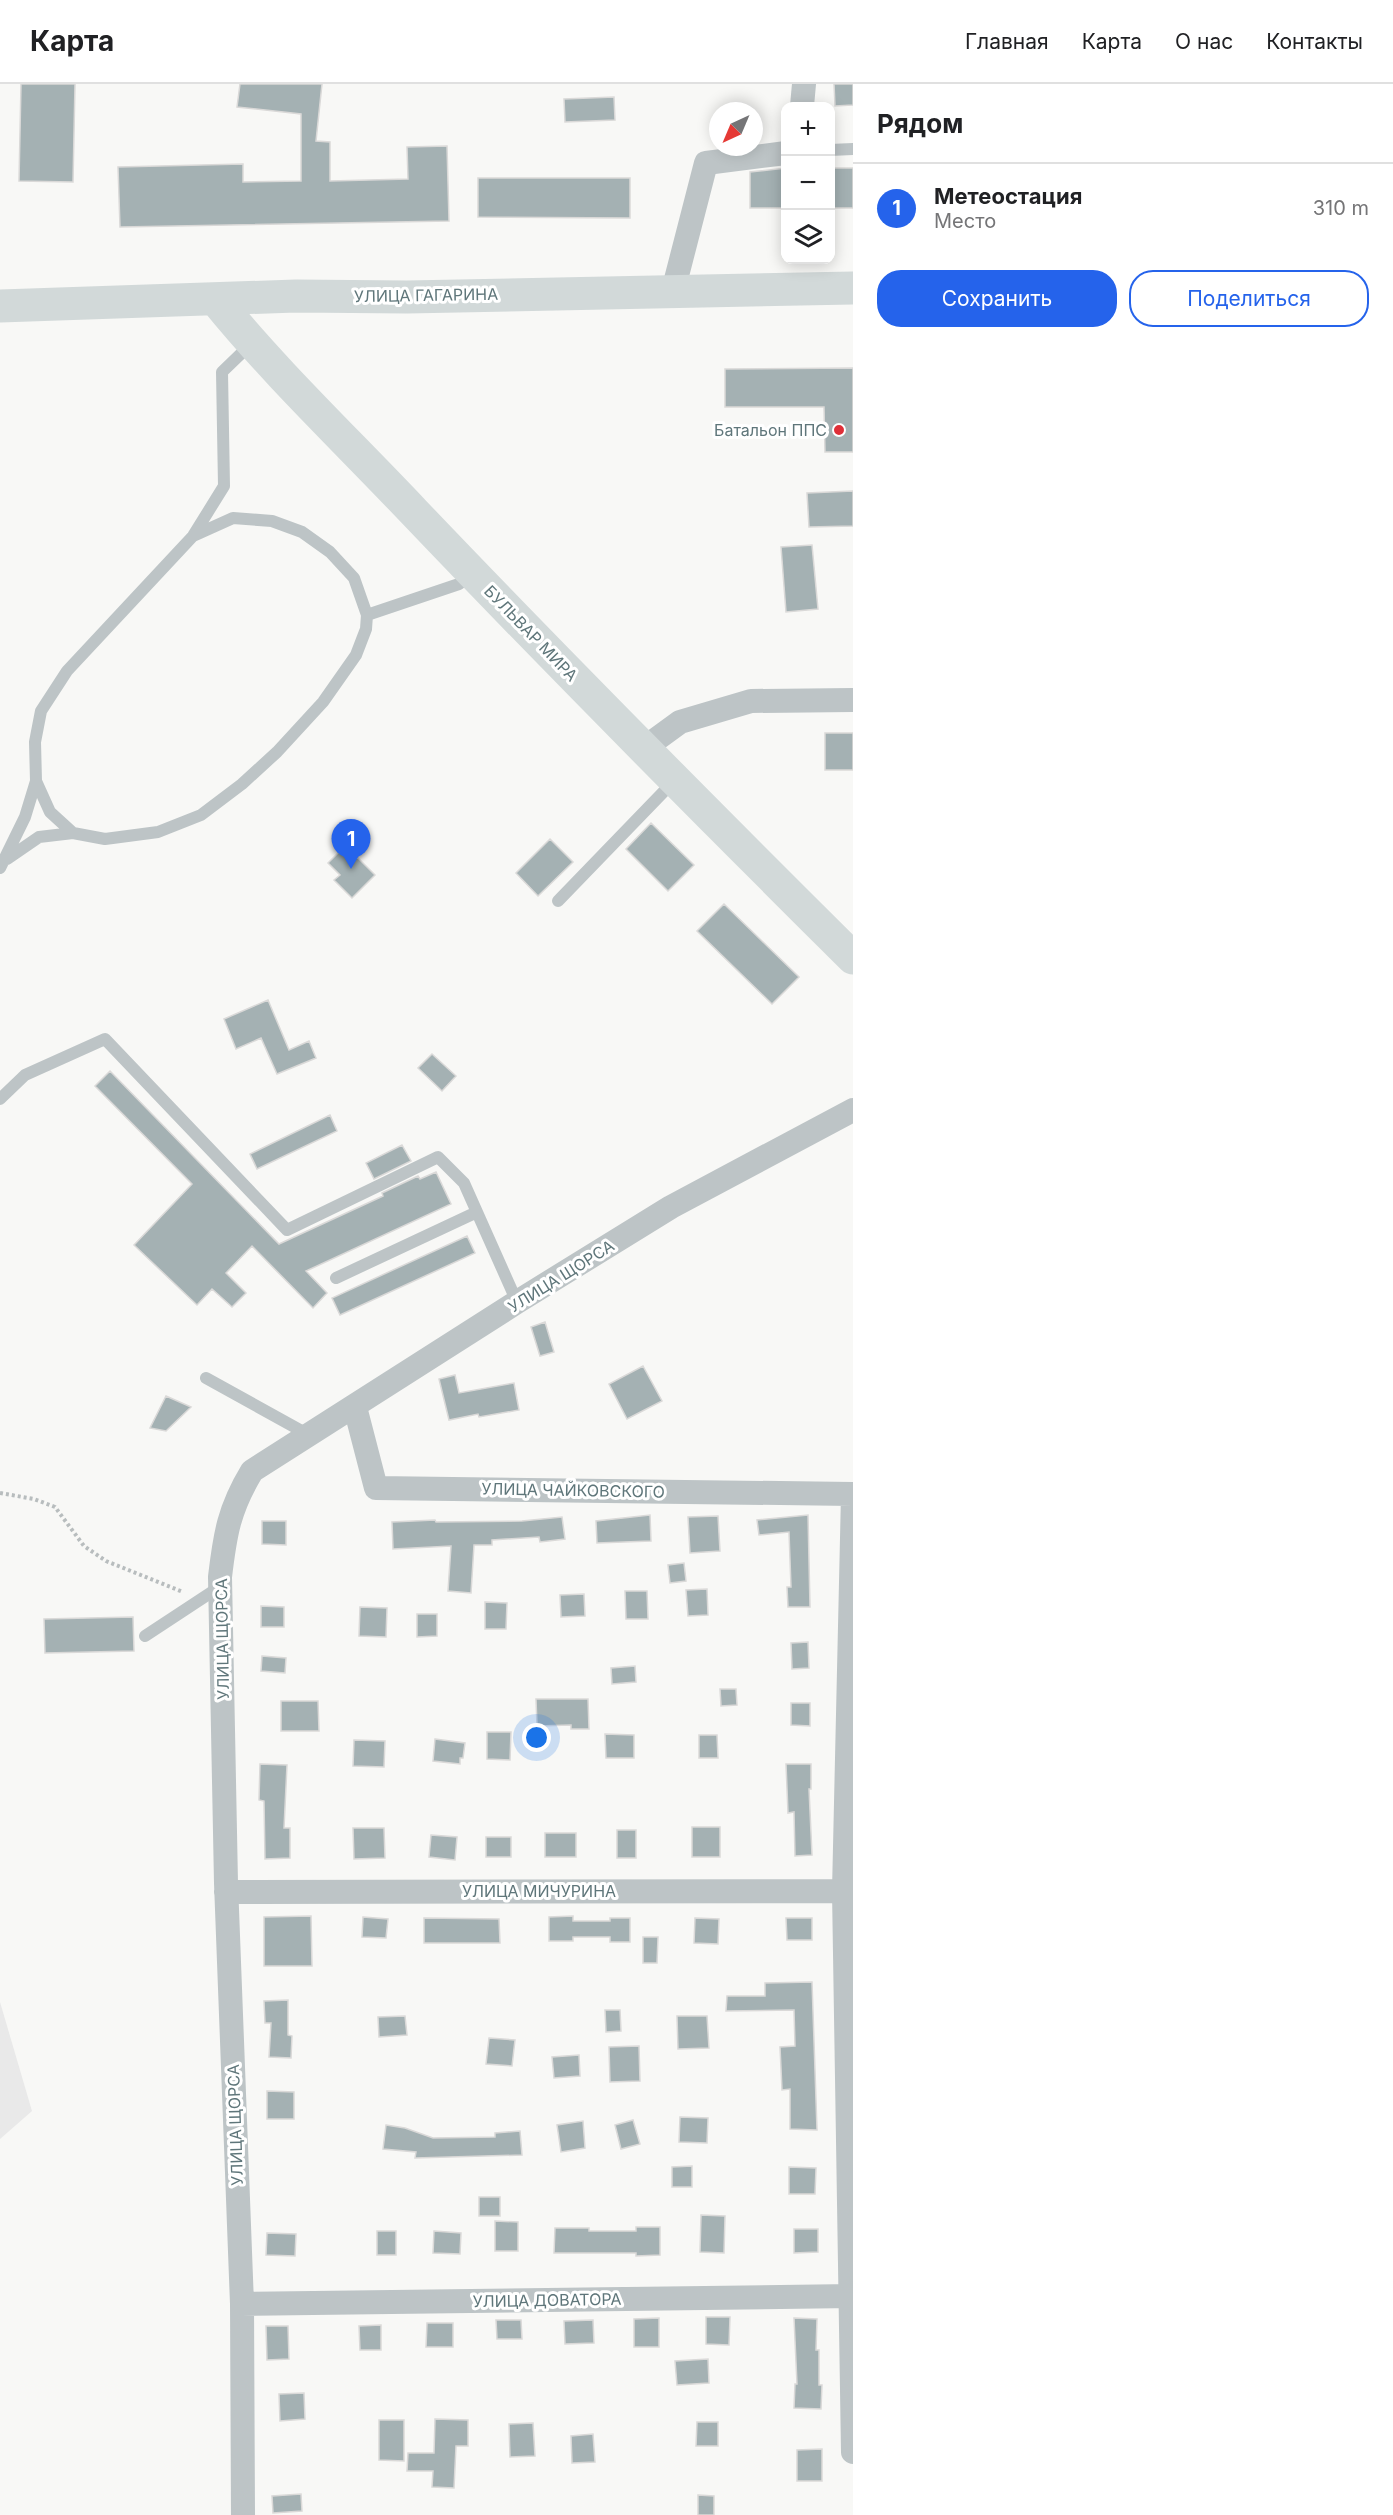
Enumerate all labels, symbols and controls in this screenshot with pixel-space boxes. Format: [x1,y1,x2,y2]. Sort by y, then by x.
text: Карта [30,24,114,58]
text: Главная [965,29,1049,54]
text: Карта [1082,29,1142,54]
text: О нас [1175,29,1233,54]
text: Контакты [1266,29,1363,54]
north arrow [709,102,763,156]
map controls [781,102,835,264]
button: + [781,102,835,156]
text: Рядом [877,108,963,139]
button: − [781,156,835,210]
text: Метеостация [934,183,1082,209]
text: 1 [892,196,901,220]
text: 310 m [1313,196,1369,220]
text: Место [934,209,996,233]
button: layers [781,210,835,264]
button: Сохранить [877,270,1117,327]
button: Поделиться [1129,270,1369,327]
street label: УЛИЦА ГАГАРИНА [354,284,498,306]
place label: Батальон ППС [714,420,827,440]
marker: Батальон ППС [832,423,846,437]
street label: БУЛЬВАР МИРА [480,581,582,685]
pin: 1 [332,820,370,869]
street label: УЛИЦА ЩОРСА [504,1235,618,1317]
street label: УЛИЦА ЧАЙКОВСКОГО [481,1478,665,1502]
street label: УЛИЦА ЩОРСА [211,1578,233,1700]
your location [522,1723,551,1752]
street label: УЛИЦА МИЧУРИНА [462,1881,616,1901]
street label: УЛИЦА ЩОРСА [223,2064,247,2186]
street label: УЛИЦА ДОВАТОРА [472,2289,622,2311]

